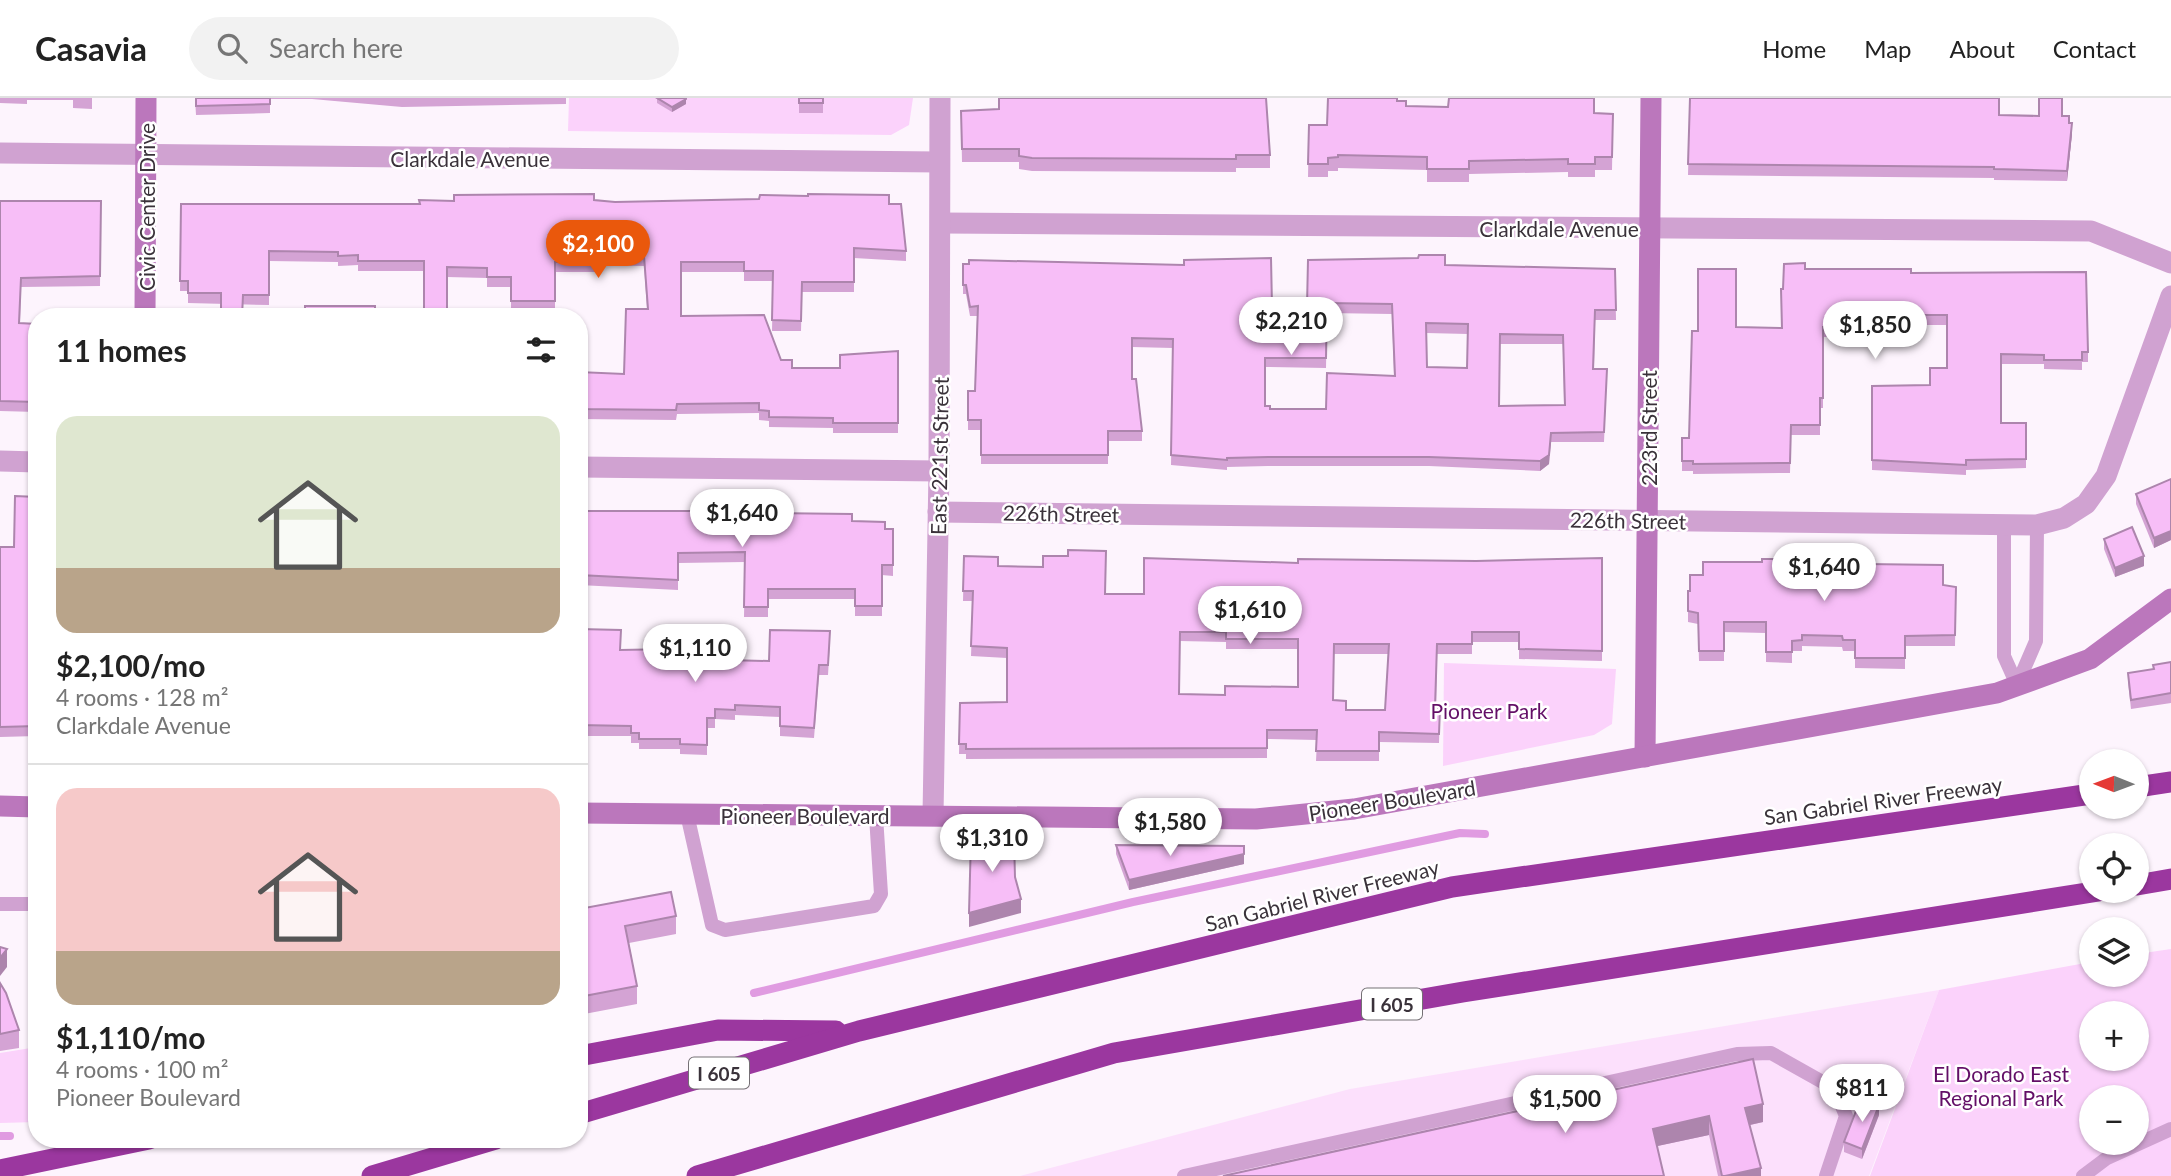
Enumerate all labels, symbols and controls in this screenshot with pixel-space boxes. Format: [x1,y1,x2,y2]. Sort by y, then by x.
search box [189,17,679,80]
text: Casavia [35,28,147,68]
icon: search [213,29,251,67]
text: Search here [269,32,403,64]
text: Home [1762,34,1826,63]
text: Map [1864,34,1912,63]
text: About [1950,34,2015,63]
text: Contact [2053,34,2136,63]
street label: Civic Center Drive [134,123,159,291]
street label: Clarkdale Avenue [390,146,550,171]
street label: Clarkdale Avenue [1479,216,1639,241]
pin: $2,100 [541,220,655,280]
text: $2,100 [562,229,634,257]
pin: $2,210 [1234,298,1348,357]
pin: $1,850 [1818,302,1932,361]
text: $2,210 [1255,306,1327,334]
text: $1,850 [1839,310,1911,338]
icon: filters [522,331,560,369]
text: 11 homes [56,332,187,368]
street label: 223rd Street [1636,369,1661,486]
street label: East 221st Street [925,376,953,535]
icon: home [245,462,371,588]
pin: $1,640 [685,490,799,549]
text: $1,640 [706,498,778,526]
street label: 226th Street [1003,499,1120,527]
street label: 226th Street [1570,506,1687,534]
pin: $1,640 [1767,544,1881,603]
text: $1,640 [1788,552,1860,580]
pin: $1,610 [1193,587,1307,646]
text: $1,610 [1214,595,1286,623]
pin: $1,110 [638,624,752,684]
text: $1,110 [659,633,731,661]
text: $2,100/mo [56,647,205,683]
text: 4 rooms · 128 m² [56,683,228,711]
park label: Pioneer Park [1431,698,1548,723]
text: Clarkdale Avenue [56,711,231,739]
north arrow [2079,749,2149,819]
map controls [2079,749,2149,1155]
street label: San Gabriel River Freeway [1762,771,2004,829]
street label: Pioneer Boulevard [1307,774,1477,826]
pin: $1,580 [1113,798,1227,858]
street label: Pioneer Boulevard [721,803,889,828]
text: $1,580 [1134,807,1206,835]
pin: $1,310 [935,814,1049,874]
text: $1,310 [956,823,1028,851]
button: locate [2079,833,2149,903]
icon: home [245,834,371,960]
street label: San Gabriel River Freeway [1202,854,1442,936]
button: layers [2079,917,2149,987]
road number: I 605 [1362,988,1422,1020]
button: + [2079,1001,2149,1071]
text: $1,110/mo [56,1019,205,1055]
text: 4 rooms · 100 m² [56,1055,228,1083]
road number: I 605 [689,1057,749,1088]
park label: El Dorado East Regional Park [1933,1061,2070,1110]
pin: $811 [1821,1065,1903,1124]
text: $811 [1835,1073,1889,1101]
pin: $1,500 [1508,1076,1622,1135]
text: Pioneer Boulevard [56,1083,241,1111]
text: $1,500 [1529,1084,1601,1112]
button: − [2079,1085,2149,1155]

